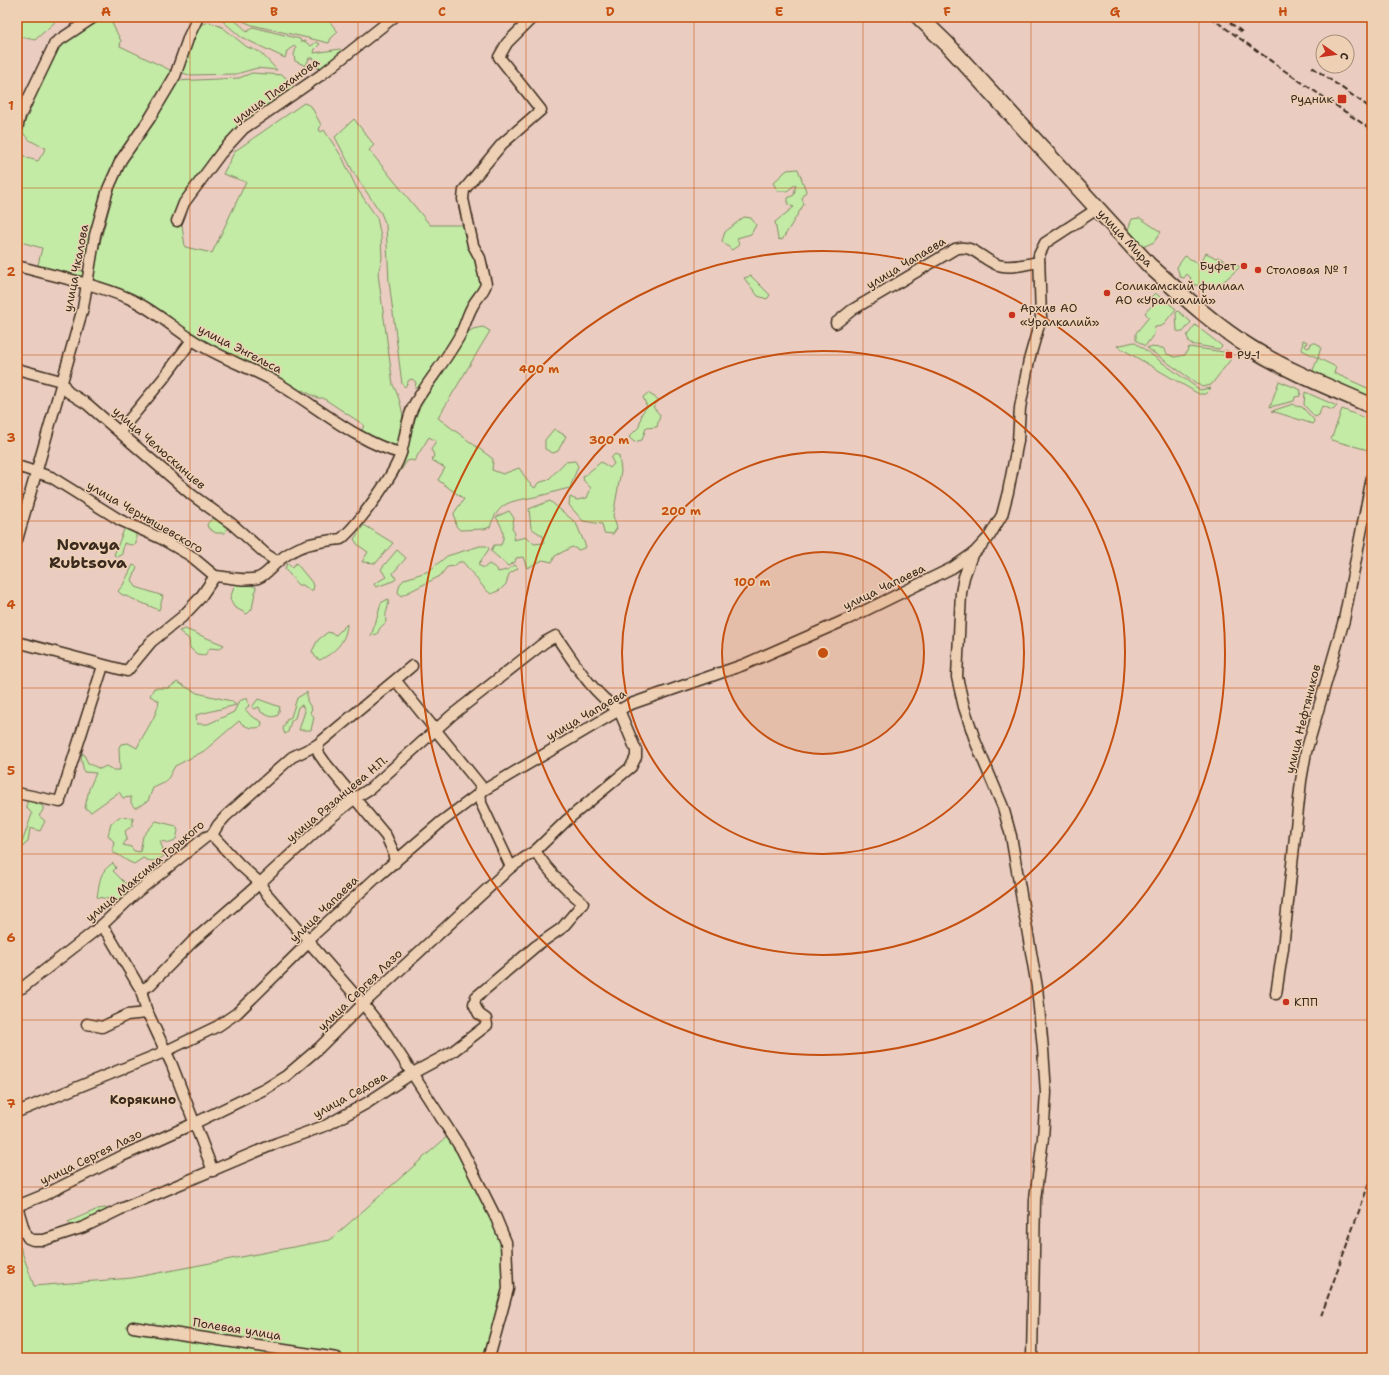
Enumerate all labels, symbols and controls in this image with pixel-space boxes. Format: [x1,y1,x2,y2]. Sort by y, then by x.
text: A [101,3,111,20]
text: B [270,3,278,20]
text: C [438,3,446,20]
text: D [605,3,615,20]
text: E [775,3,784,20]
text: F [943,3,951,20]
text: G [1110,3,1121,20]
text: H [1278,3,1288,20]
north arrow [1315,34,1355,74]
text: С [1336,51,1352,61]
street label: улица Плеханова [229,54,323,128]
place label: Рудник [1291,91,1334,107]
marker: Рудник [1336,93,1348,105]
text: 1 [8,97,14,114]
street label: улица Мира [1094,205,1156,271]
street label: улица Чкалова [60,222,92,313]
street label: улица Чапаева [863,233,949,293]
place label: Буфет [1199,258,1237,274]
marker: Буфет [1239,261,1249,271]
place label: Столовая № 1 [1266,262,1348,278]
text: 2 [6,263,16,280]
marker: Столовая № 1 [1253,265,1263,275]
place label: Соликамский филиал АО «Уралкалий» [1115,278,1245,308]
marker: Соликамский филиал АО «Уралкалий» [1102,288,1112,298]
place label: Архив АО «Уралкалий» [1020,300,1100,330]
marker: Архив АО «Уралкалий» [1007,310,1017,320]
street label: улица Энгельса [195,321,285,377]
place label: РУ-1 [1237,347,1260,363]
marker: РУ-1 [1224,350,1234,360]
text: 400 m [519,361,559,377]
street label: улица Челюскинцев [109,403,209,493]
text: 3 [6,429,16,446]
text: 300 m [589,432,629,448]
street label: улица Чернышевского [84,477,206,557]
text: 200 m [661,503,701,519]
district label: Novaya Rubtsova [49,534,127,573]
street label: улица Чапаева [840,560,928,614]
text: 100 m [734,574,771,590]
text: 4 [6,596,16,613]
centre of rings [816,646,830,660]
street label: улица Нефтяников [1282,663,1324,775]
street label: улица Чапаева [543,685,629,744]
street label: улица Рязанцева Н.П. [283,752,391,846]
text: 5 [7,762,15,779]
street label: улица Максима Горького [82,817,208,925]
street label: улица Чапаева [286,872,362,946]
text: 6 [6,929,16,946]
street label: улица Сергея Лазо [314,945,406,1035]
place label: КПП [1294,994,1318,1010]
marker: КПП [1281,997,1291,1007]
street label: улица Седова [310,1068,390,1122]
district label: Корякино [110,1091,176,1108]
text: 7 [6,1095,16,1112]
street label: улица Сергея Лазо [37,1125,145,1189]
text: 8 [6,1261,16,1278]
street label: Полевая улица [192,1314,283,1344]

